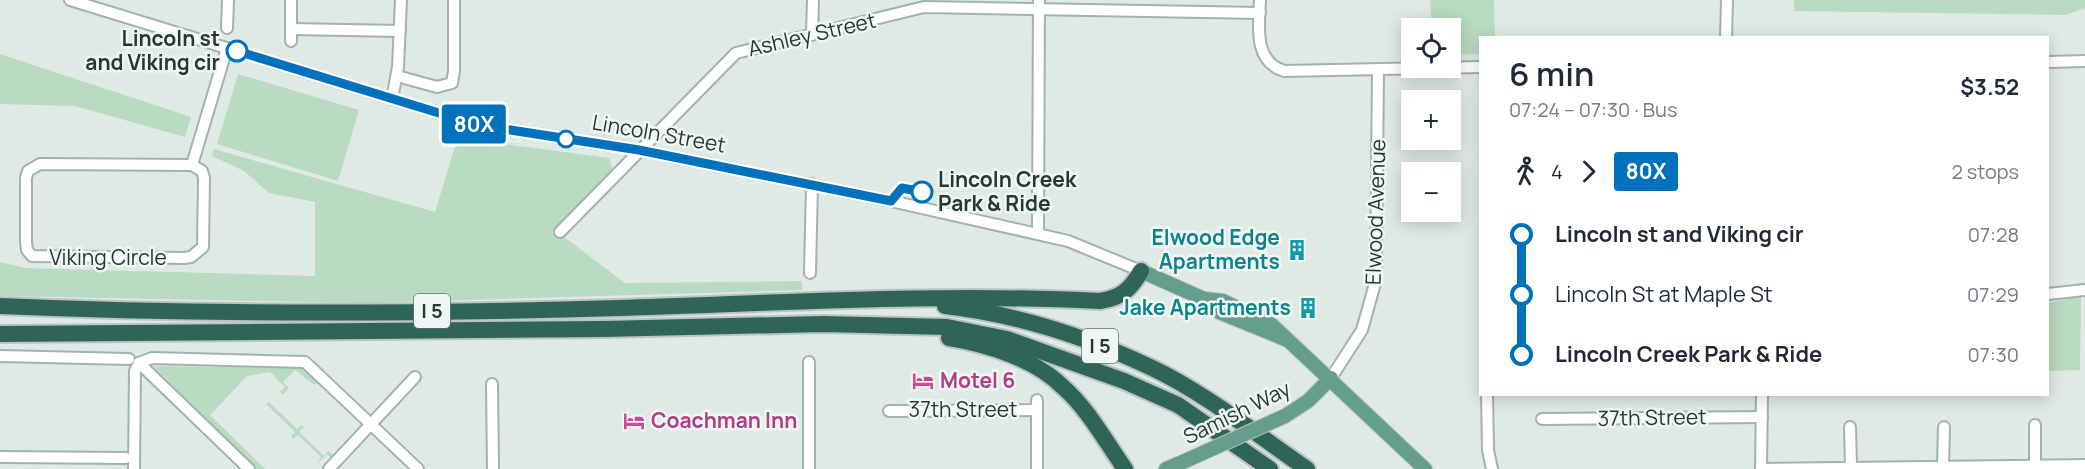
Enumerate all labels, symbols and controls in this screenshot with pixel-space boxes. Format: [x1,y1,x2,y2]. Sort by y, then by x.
street label: Ashley Street [745,6,879,62]
map controls [1401,18,1461,222]
button: locate [1401,18,1461,78]
place label: Lincoln st and Viking cir [85,24,220,76]
marker: Lincoln st and Viking cir [226,40,248,62]
text: 6 min [1509,51,1594,96]
text: $3.52 [1960,72,2019,102]
button: + [1401,90,1461,150]
text: 07:24 – 07:30 · Bus [1509,96,1677,123]
line badge: 80X [440,104,508,144]
street label: Lincoln Street [590,108,728,159]
text: 80X [454,110,494,138]
unlabelled marker [557,130,575,148]
street label: Elwood Avenue [1358,139,1392,285]
icon: walk [1509,155,1542,188]
icon: forward [1572,155,1605,188]
text: 80X [1626,157,1666,185]
text: 4 [1551,158,1563,185]
text: 2 stops [1951,158,2019,185]
button: − [1401,162,1461,222]
place label: Lincoln Creek Park & Ride [938,165,1077,217]
marker: Lincoln Creek Park & Ride [911,181,933,203]
text: Lincoln st and Viking cir [1555,219,1804,249]
text: 07:28 [1968,221,2019,248]
place label: Elwood Edge Apartments [1151,223,1280,275]
building icon: Elwood Edge Apartments [1285,238,1309,262]
street label: Viking Circle [49,243,167,271]
text: Lincoln St at Maple St [1555,279,1773,309]
text: 07:29 [1967,281,2019,308]
place label: Jake Apartments [1119,293,1291,321]
road number: I 5 [414,294,450,328]
building icon: Jake Apartments [1296,296,1320,320]
road number: I 5 [1082,329,1118,363]
text: Lincoln Creek Park & Ride [1555,339,1822,369]
text: 07:30 [1968,341,2019,368]
place label: Motel 6 [940,366,1015,394]
hotel icon: Motel 6 [911,369,935,393]
street label: Samish Way [1178,374,1295,450]
street label: 37th Street [909,395,1017,423]
street label: 37th Street [1597,402,1707,432]
place label: Coachman Inn [651,406,797,434]
hotel icon: Coachman Inn [622,409,646,433]

